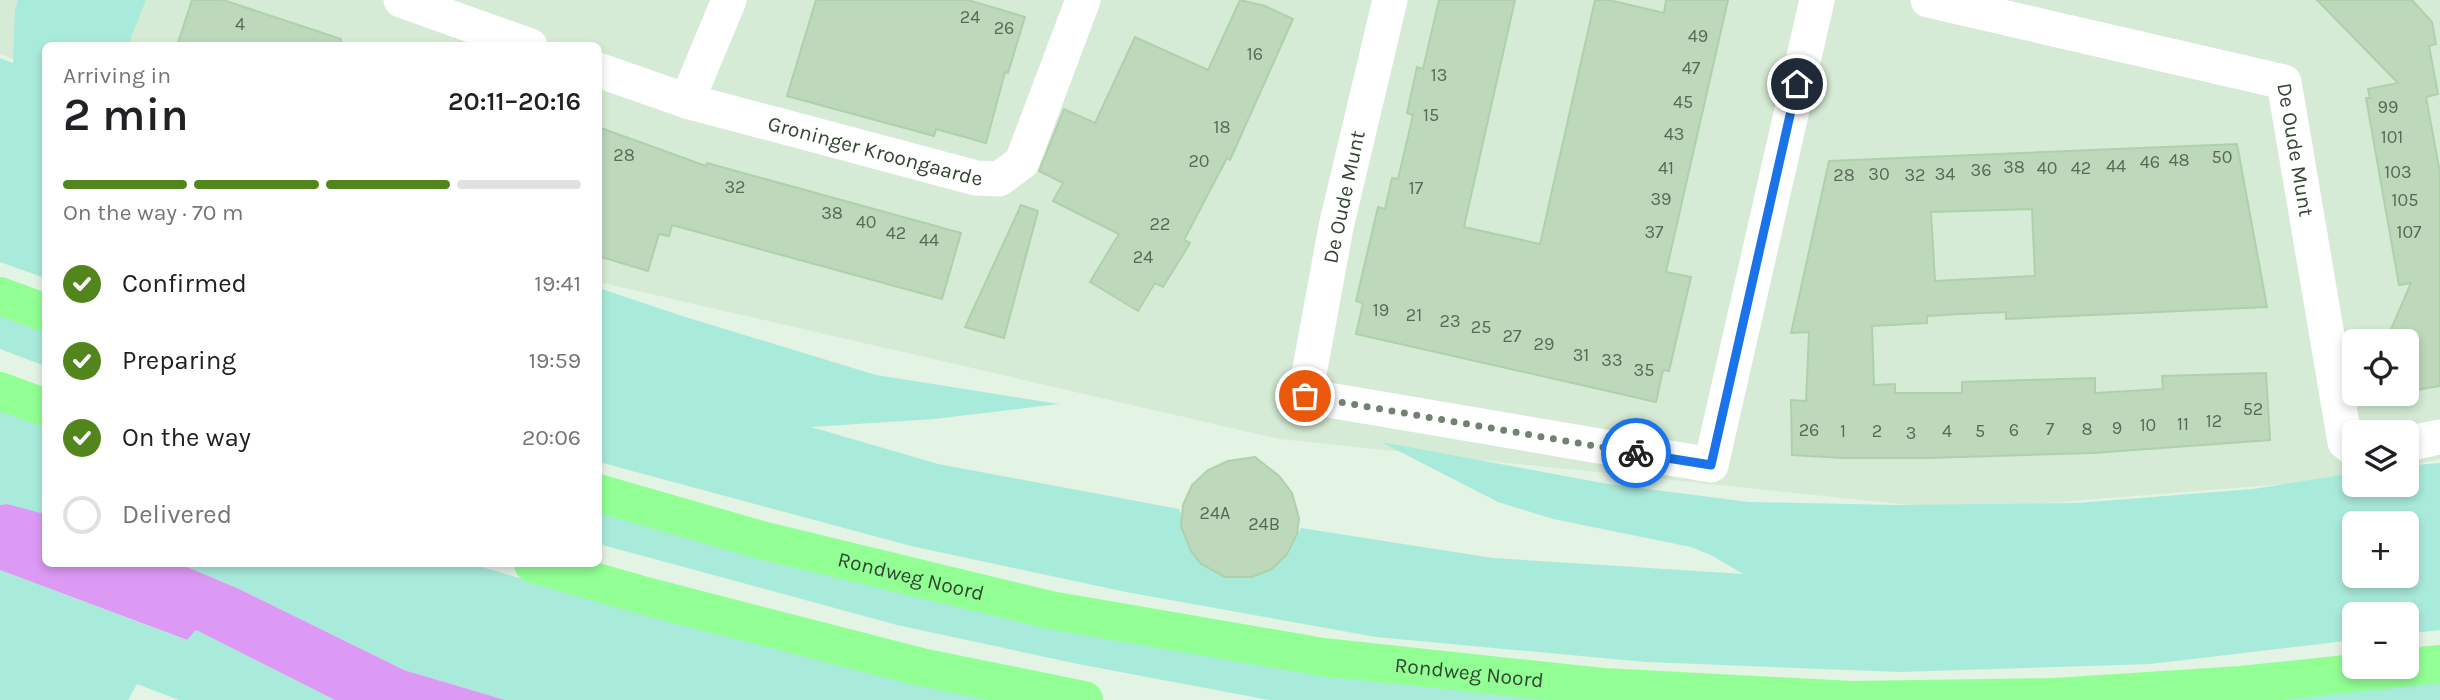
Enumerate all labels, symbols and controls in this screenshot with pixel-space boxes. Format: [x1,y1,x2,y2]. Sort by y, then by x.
house number: 24 [960,6,980,28]
house number: 4 [235,13,245,35]
house number: 26 [994,17,1014,39]
house number: 49 [1688,25,1708,47]
house number: 16 [1247,43,1263,65]
pin [1767,54,1827,114]
house number: 47 [1682,57,1701,79]
text: Arriving in [63,62,171,89]
house number: 13 [1431,64,1447,86]
icon: home [1778,65,1816,103]
street label: De Oude Munt [2272,81,2319,219]
text: 20:11–20:16 [448,86,581,117]
text: 2 min [63,88,189,142]
house number: 45 [1673,91,1693,113]
house number: 99 [2378,96,2398,118]
house number: 15 [1423,104,1439,126]
street label: Groninger Kroongaarde [765,111,983,190]
house number: 18 [1213,116,1231,138]
house number: 43 [1664,123,1684,145]
house number: 101 [2381,126,2403,148]
street label: De Oude Munt [1318,128,1370,266]
house number: 28 [613,144,635,166]
house number: 50 [2212,146,2232,168]
house number: 48 [2168,149,2190,171]
house number: 20 [1188,150,1210,172]
house number: 46 [2140,151,2160,173]
house number: 44 [2106,155,2126,177]
house number: 38 [2003,156,2025,178]
house number: 41 [1658,157,1674,179]
house number: 40 [2037,157,2057,179]
house number: 42 [2071,157,2091,179]
house number: 36 [1971,159,1991,181]
house number: 103 [2384,161,2412,183]
house number: 30 [1868,163,1890,185]
house number: 34 [1935,163,1955,185]
house number: 28 [1833,164,1855,186]
house number: 32 [1904,164,1926,186]
house number: 32 [724,176,746,198]
house number: 17 [1409,177,1424,199]
house number: 39 [1650,188,1672,210]
house number: 105 [2392,189,2418,211]
text: On the way · 70 m [63,199,243,226]
house number: 38 [821,202,843,224]
house number: 40 [856,211,876,233]
house number: 22 [1150,213,1170,235]
house number: 37 [1644,221,1664,243]
house number: 107 [2396,221,2422,243]
house number: 42 [886,222,906,244]
house number: 44 [919,229,939,251]
house number: 24 [1133,246,1153,268]
icon: check [63,265,101,303]
text: Confirmed [122,268,247,299]
text: 19:41 [534,270,581,297]
house number: 19 [1373,299,1389,321]
house number: 21 [1406,304,1422,326]
house number: 23 [1439,310,1461,332]
house number: 25 [1471,316,1491,338]
house number: 27 [1503,325,1522,347]
map controls [2342,329,2419,679]
button: locate [2342,329,2419,406]
house number: 29 [1534,333,1554,355]
icon: check [63,342,101,380]
house number: 31 [1573,344,1589,366]
text: Preparing [122,345,236,376]
text: 19:59 [528,347,581,374]
house number: 33 [1601,349,1623,371]
house number: 35 [1634,359,1654,381]
pin [1275,366,1335,426]
icon: bag [1286,377,1324,415]
house number: 52 [2243,398,2263,420]
house number: 12 [2206,410,2222,432]
house number: 11 [2177,413,2189,435]
house number: 10 [2140,414,2156,436]
house number: 9 [2112,417,2122,439]
courier [1601,418,1671,488]
house number: 7 [2046,418,2055,440]
house number: 8 [2081,418,2093,440]
icon: check [63,419,101,457]
house number: 26 [1799,419,1819,441]
house number: 6 [2009,419,2019,441]
house number: 1 [1840,420,1846,442]
house number: 2 [1872,420,1882,442]
house number: 4 [1942,420,1952,442]
house number: 5 [1975,420,1985,442]
button: layers [2342,420,2419,497]
text: On the way [122,422,251,453]
house number: 3 [1906,422,1916,444]
text: 20:06 [522,424,581,451]
icon: bike [1617,434,1655,472]
text: Delivered [122,499,232,530]
house number: 24A [1200,502,1230,524]
button: + [2342,511,2419,588]
house number: 24B [1248,513,1280,535]
street label: Rondweg Noord [835,547,987,606]
button: − [2342,602,2419,679]
street label: Rondweg Noord [1393,653,1545,693]

